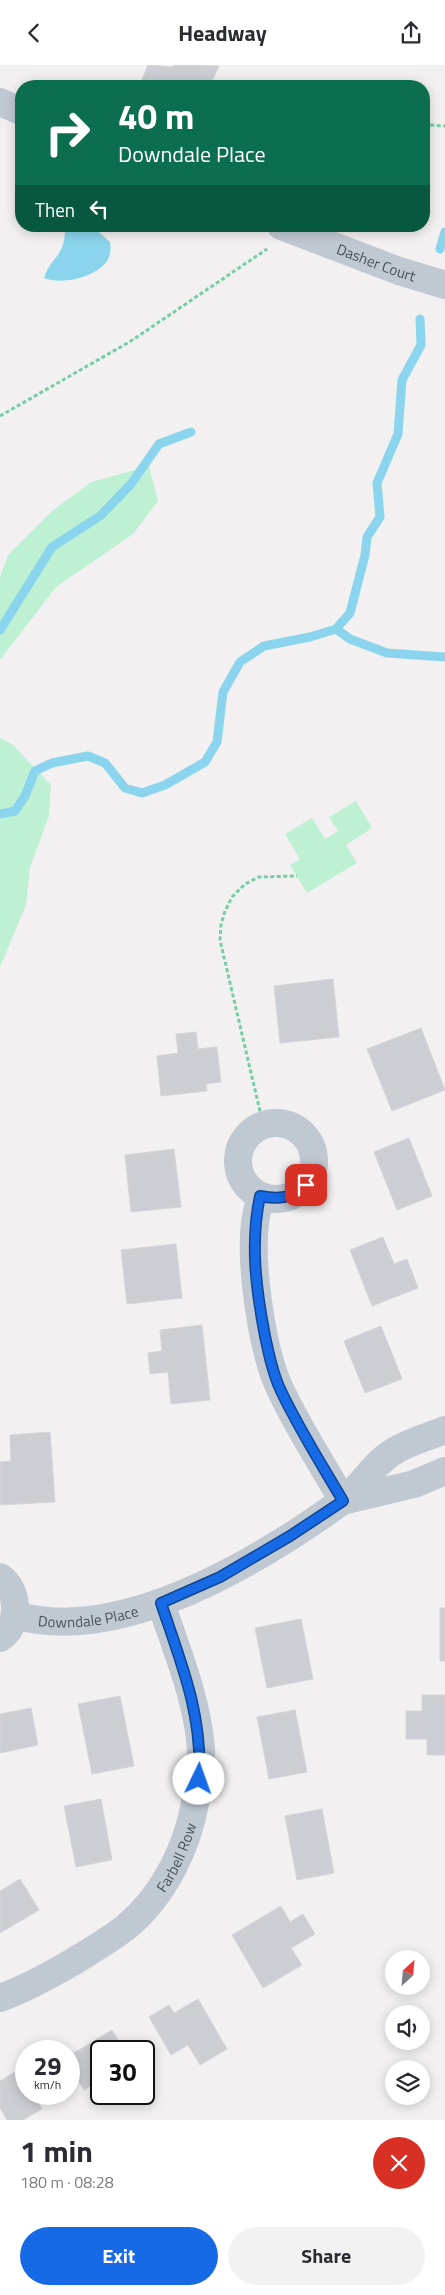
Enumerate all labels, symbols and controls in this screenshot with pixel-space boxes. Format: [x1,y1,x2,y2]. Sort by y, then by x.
text: Headway [178,16,267,50]
icon: back [20,19,48,47]
icon: share [397,19,425,47]
text: 40 m [118,89,194,143]
icon: right [35,100,100,165]
text: Downdale Place [118,137,266,171]
text: Then [35,195,75,224]
icon: left [85,195,113,223]
street label: Dasher Court [334,237,419,287]
pin [285,1164,327,1206]
icon: arrive [292,1171,320,1199]
street label: Downdale Place [37,1599,141,1633]
position arrow [172,1752,224,1804]
street label: Farbell Row [150,1820,202,1897]
north arrow [385,1950,430,1995]
map controls [385,1950,430,2105]
button: sound [385,2005,430,2050]
speed limit sign: 30 [90,2040,155,2105]
text: 29 [33,2047,62,2085]
button: layers [385,2060,430,2105]
text: km/h [34,2075,61,2094]
text: 1 min [20,2128,93,2174]
button: close [373,2137,425,2189]
text: 180 m · 08:28 [20,2170,114,2194]
button: Exit [20,2227,218,2285]
button: Share [228,2227,425,2285]

